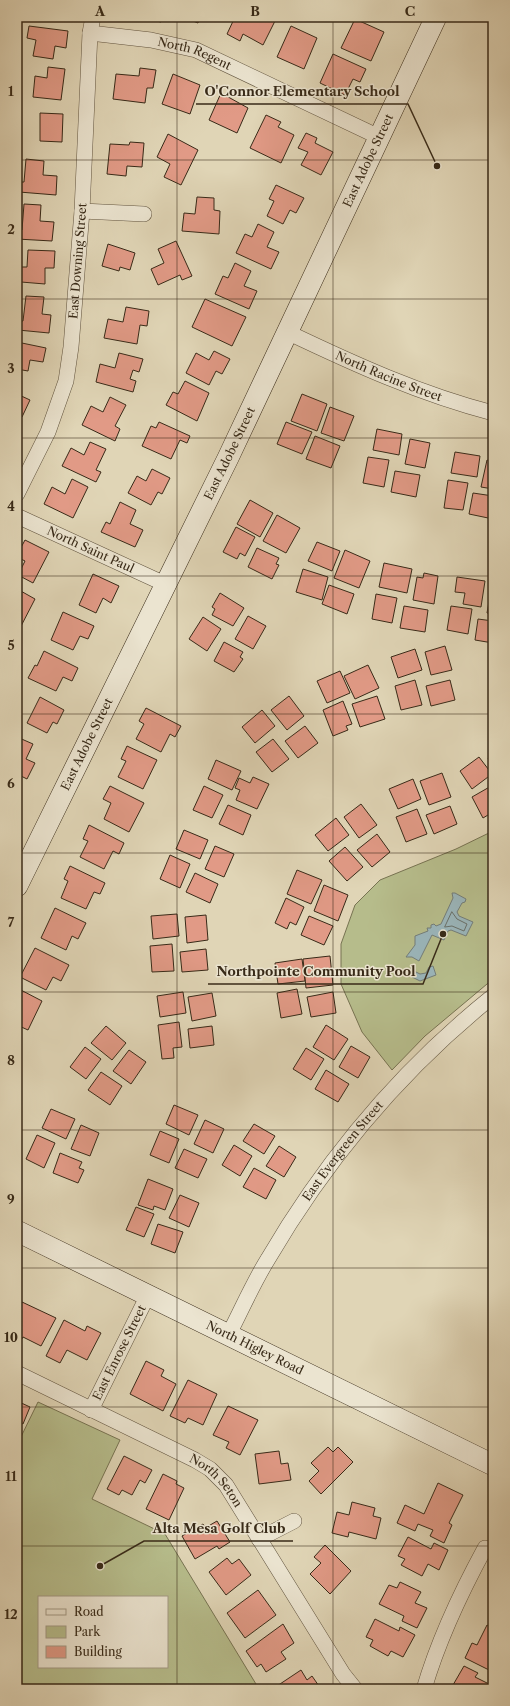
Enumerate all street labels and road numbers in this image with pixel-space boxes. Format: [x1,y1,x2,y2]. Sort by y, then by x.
street label: North Regent [156,34,235,73]
street label: East Adobe Street [339,111,397,209]
street label: East Downing Street [65,202,89,320]
street label: North Racine Street [333,348,445,404]
street label: East Adobe Street [201,404,258,502]
street label: North Saint Paul [45,523,137,576]
street label: East Adobe Street [57,695,116,793]
street label: East Evergreen Street [299,1097,387,1204]
street label: East Enrose Street [89,1302,149,1403]
street label: North Higley Road [204,1317,307,1378]
street label: North Seton [187,1451,246,1510]

